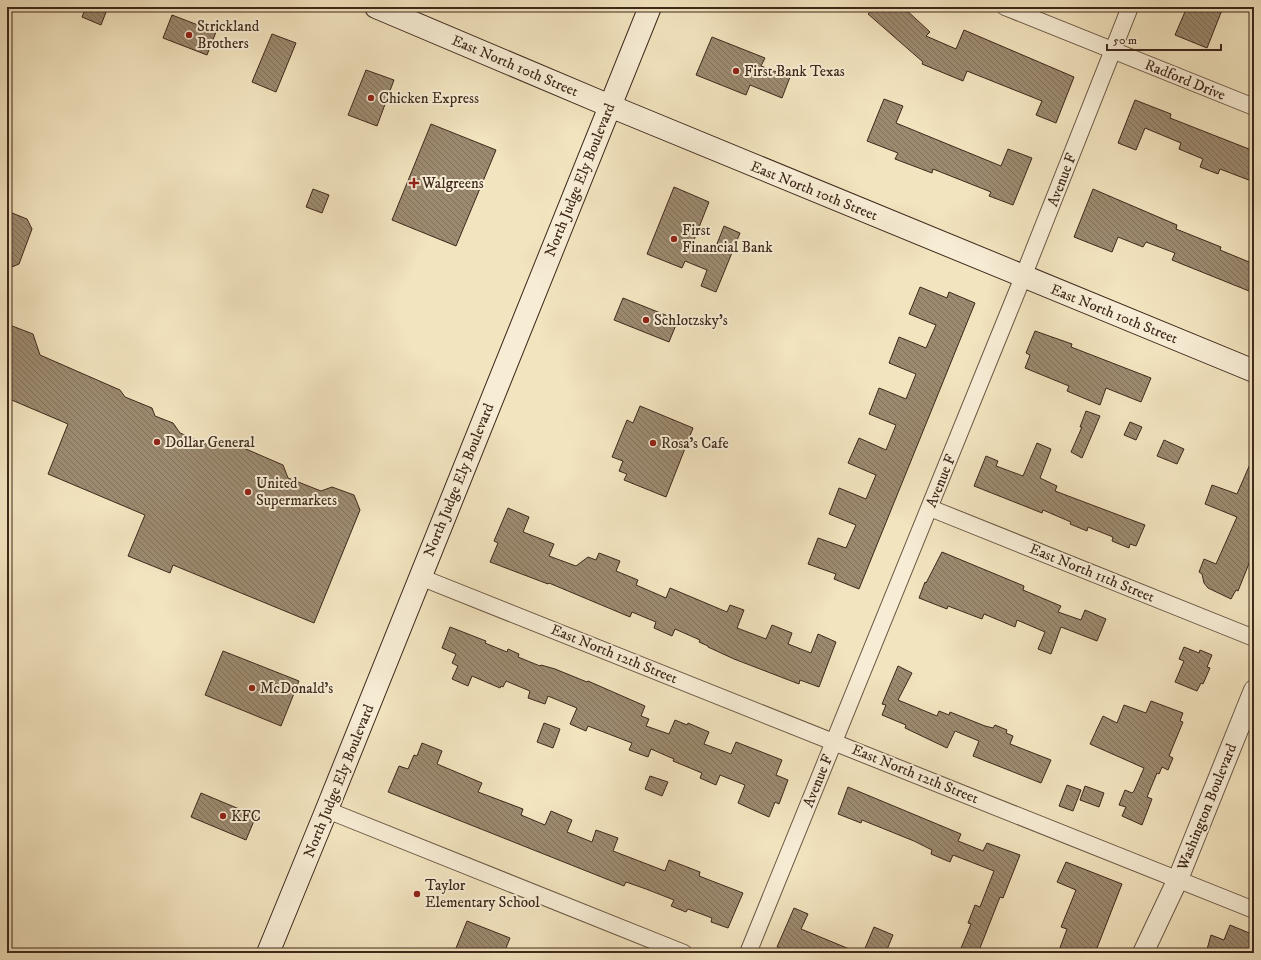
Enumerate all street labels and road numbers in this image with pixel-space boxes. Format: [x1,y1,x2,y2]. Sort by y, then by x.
street label: East North 10th Street [449,31,581,101]
street label: Radford Drive [1142,55,1228,105]
street label: North Judge Ely Boulevard [541,100,620,260]
street label: Avenue F [1043,151,1081,209]
street label: East North 10th Street [748,157,881,225]
street label: East North 10th Street [1048,280,1181,348]
street label: North Judge Ely Boulevard [420,400,499,560]
street label: Avenue F [922,452,960,510]
street label: East North 11th Street [1027,539,1157,607]
street label: East North 12th Street [548,620,680,688]
street label: North Judge Ely Boulevard [300,701,379,861]
street label: East North 12th Street [849,740,981,808]
street label: Washington Boulevard [1173,740,1241,874]
street label: Avenue F [799,752,837,810]

